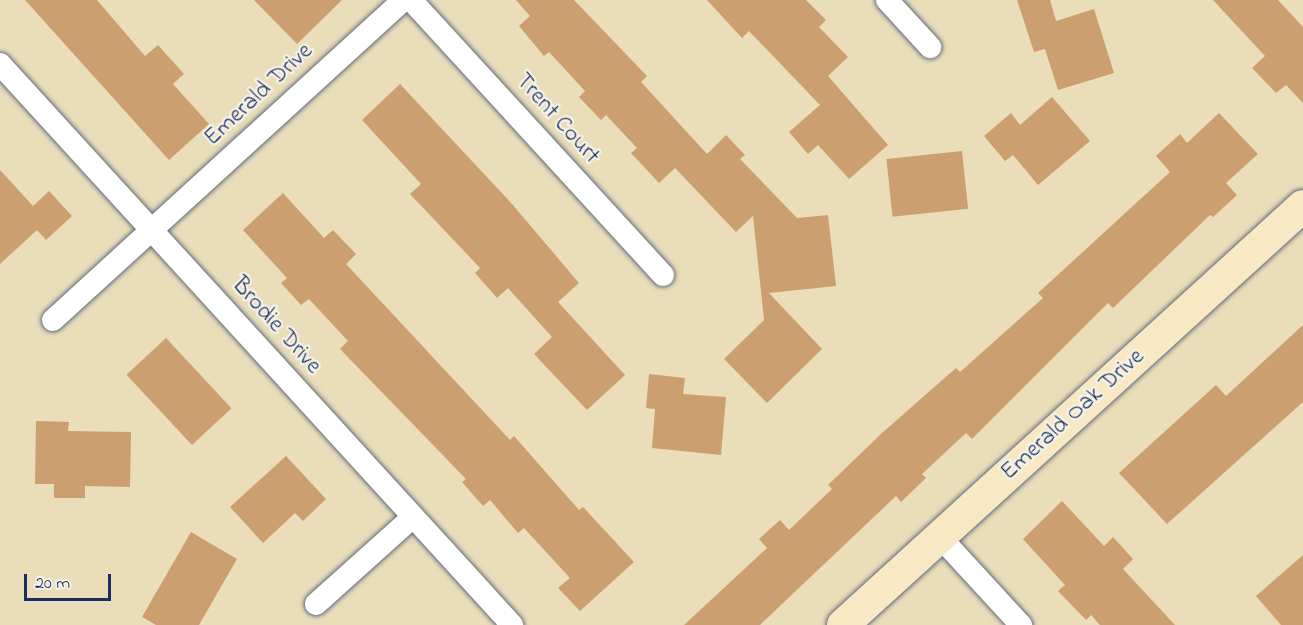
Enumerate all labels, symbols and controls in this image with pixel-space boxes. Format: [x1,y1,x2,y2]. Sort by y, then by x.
street label: Emerald Drive [199,37,319,153]
street label: Trent Court [509,68,605,170]
street label: Brodie Drive [225,271,327,381]
street label: Emerald Oak Drive [995,343,1151,487]
scale bar [27,562,114,600]
text: 20 m [35,571,70,597]

